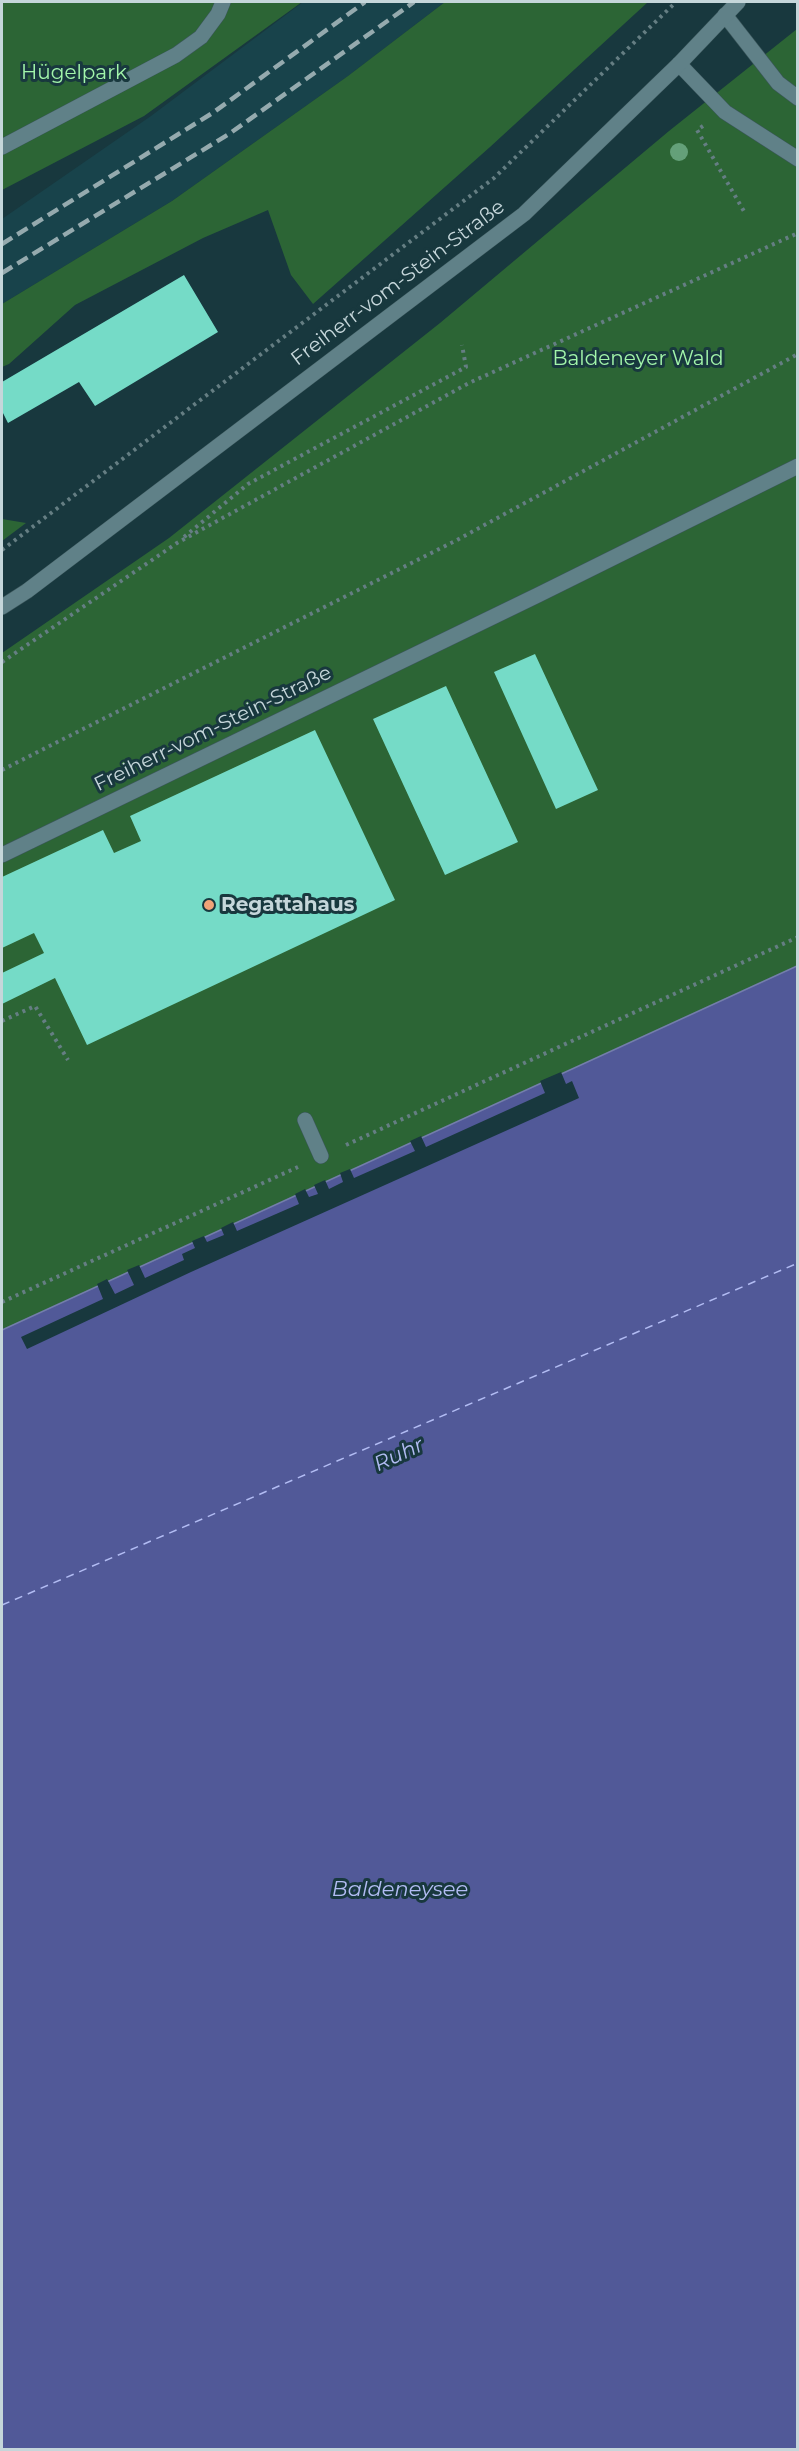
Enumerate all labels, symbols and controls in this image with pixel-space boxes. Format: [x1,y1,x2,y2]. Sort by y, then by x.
park label: Hügelpark [21,61,127,85]
street label: Freiherr-vom-Stein-Straße [287,195,509,371]
park label: Baldeneyer Wald [552,347,724,371]
street label: Freiherr-vom-Stein-Straße [90,661,336,797]
place label: Regattahaus [221,893,354,917]
marker: Regattahaus [202,898,216,912]
water label: Ruhr [370,1433,428,1477]
water label: Baldeneysee [332,1877,468,1903]

